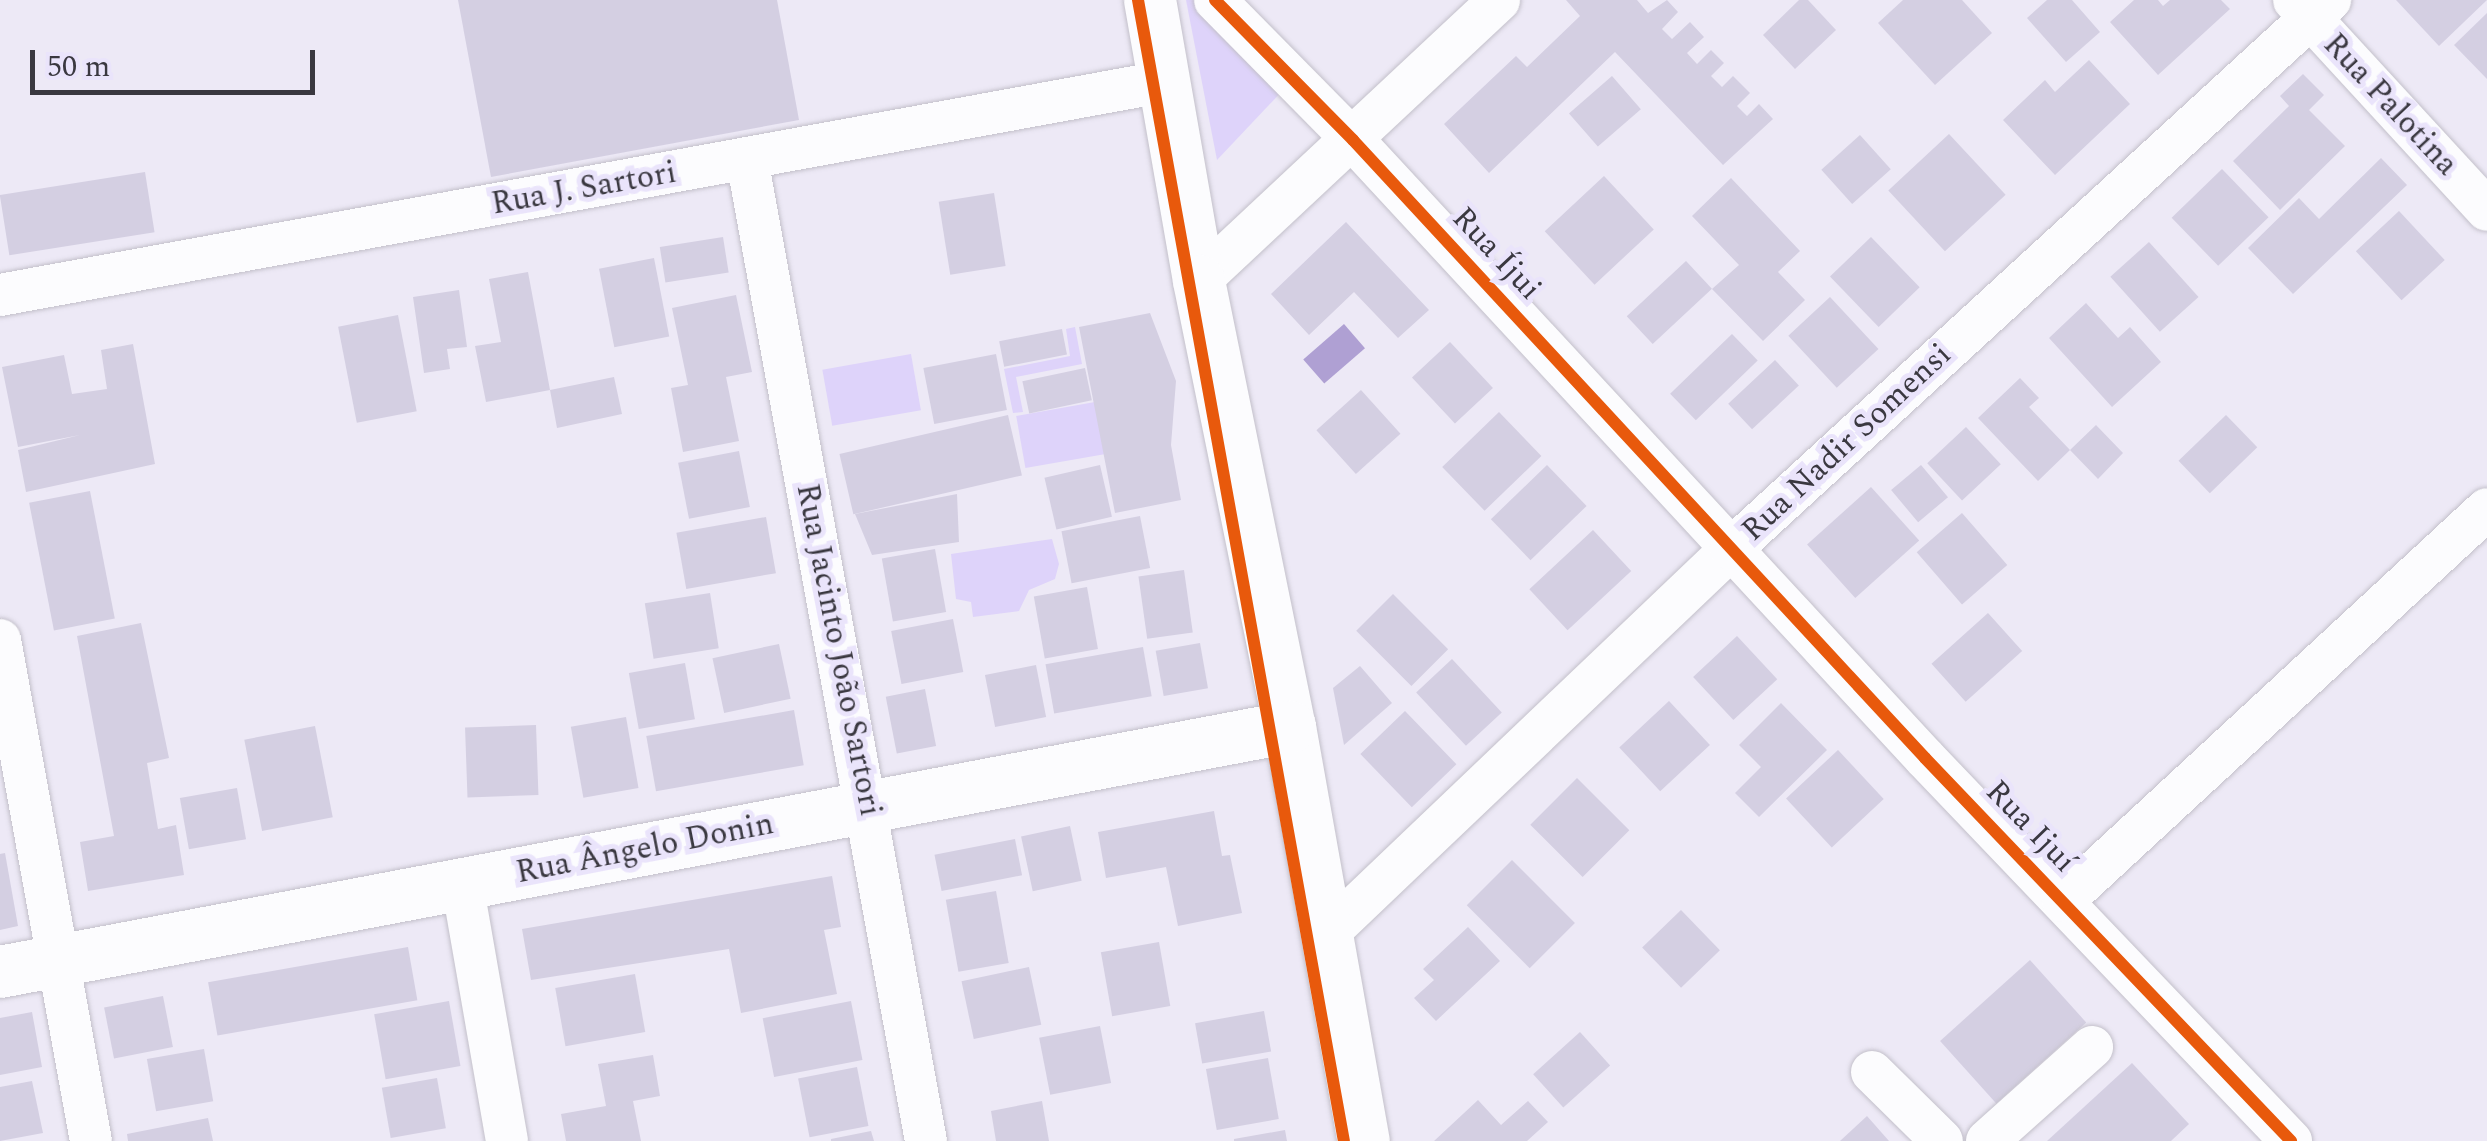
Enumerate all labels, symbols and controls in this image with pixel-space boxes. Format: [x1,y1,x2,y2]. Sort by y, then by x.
street label: Rua Palotina [2315,26,2465,184]
scale bar [35,30,320,92]
text: 50 m [47,44,110,90]
street label: Rua J. Sartori [488,154,680,224]
street label: Rua Íjui [1443,199,1549,309]
street label: Rua Nadir Somensi [1734,336,1960,550]
street label: Rua Jacinto João Sartori [787,480,889,820]
street label: Rua Ijuí [1977,773,2083,881]
street label: Rua Ângelo Donin [513,805,777,893]

